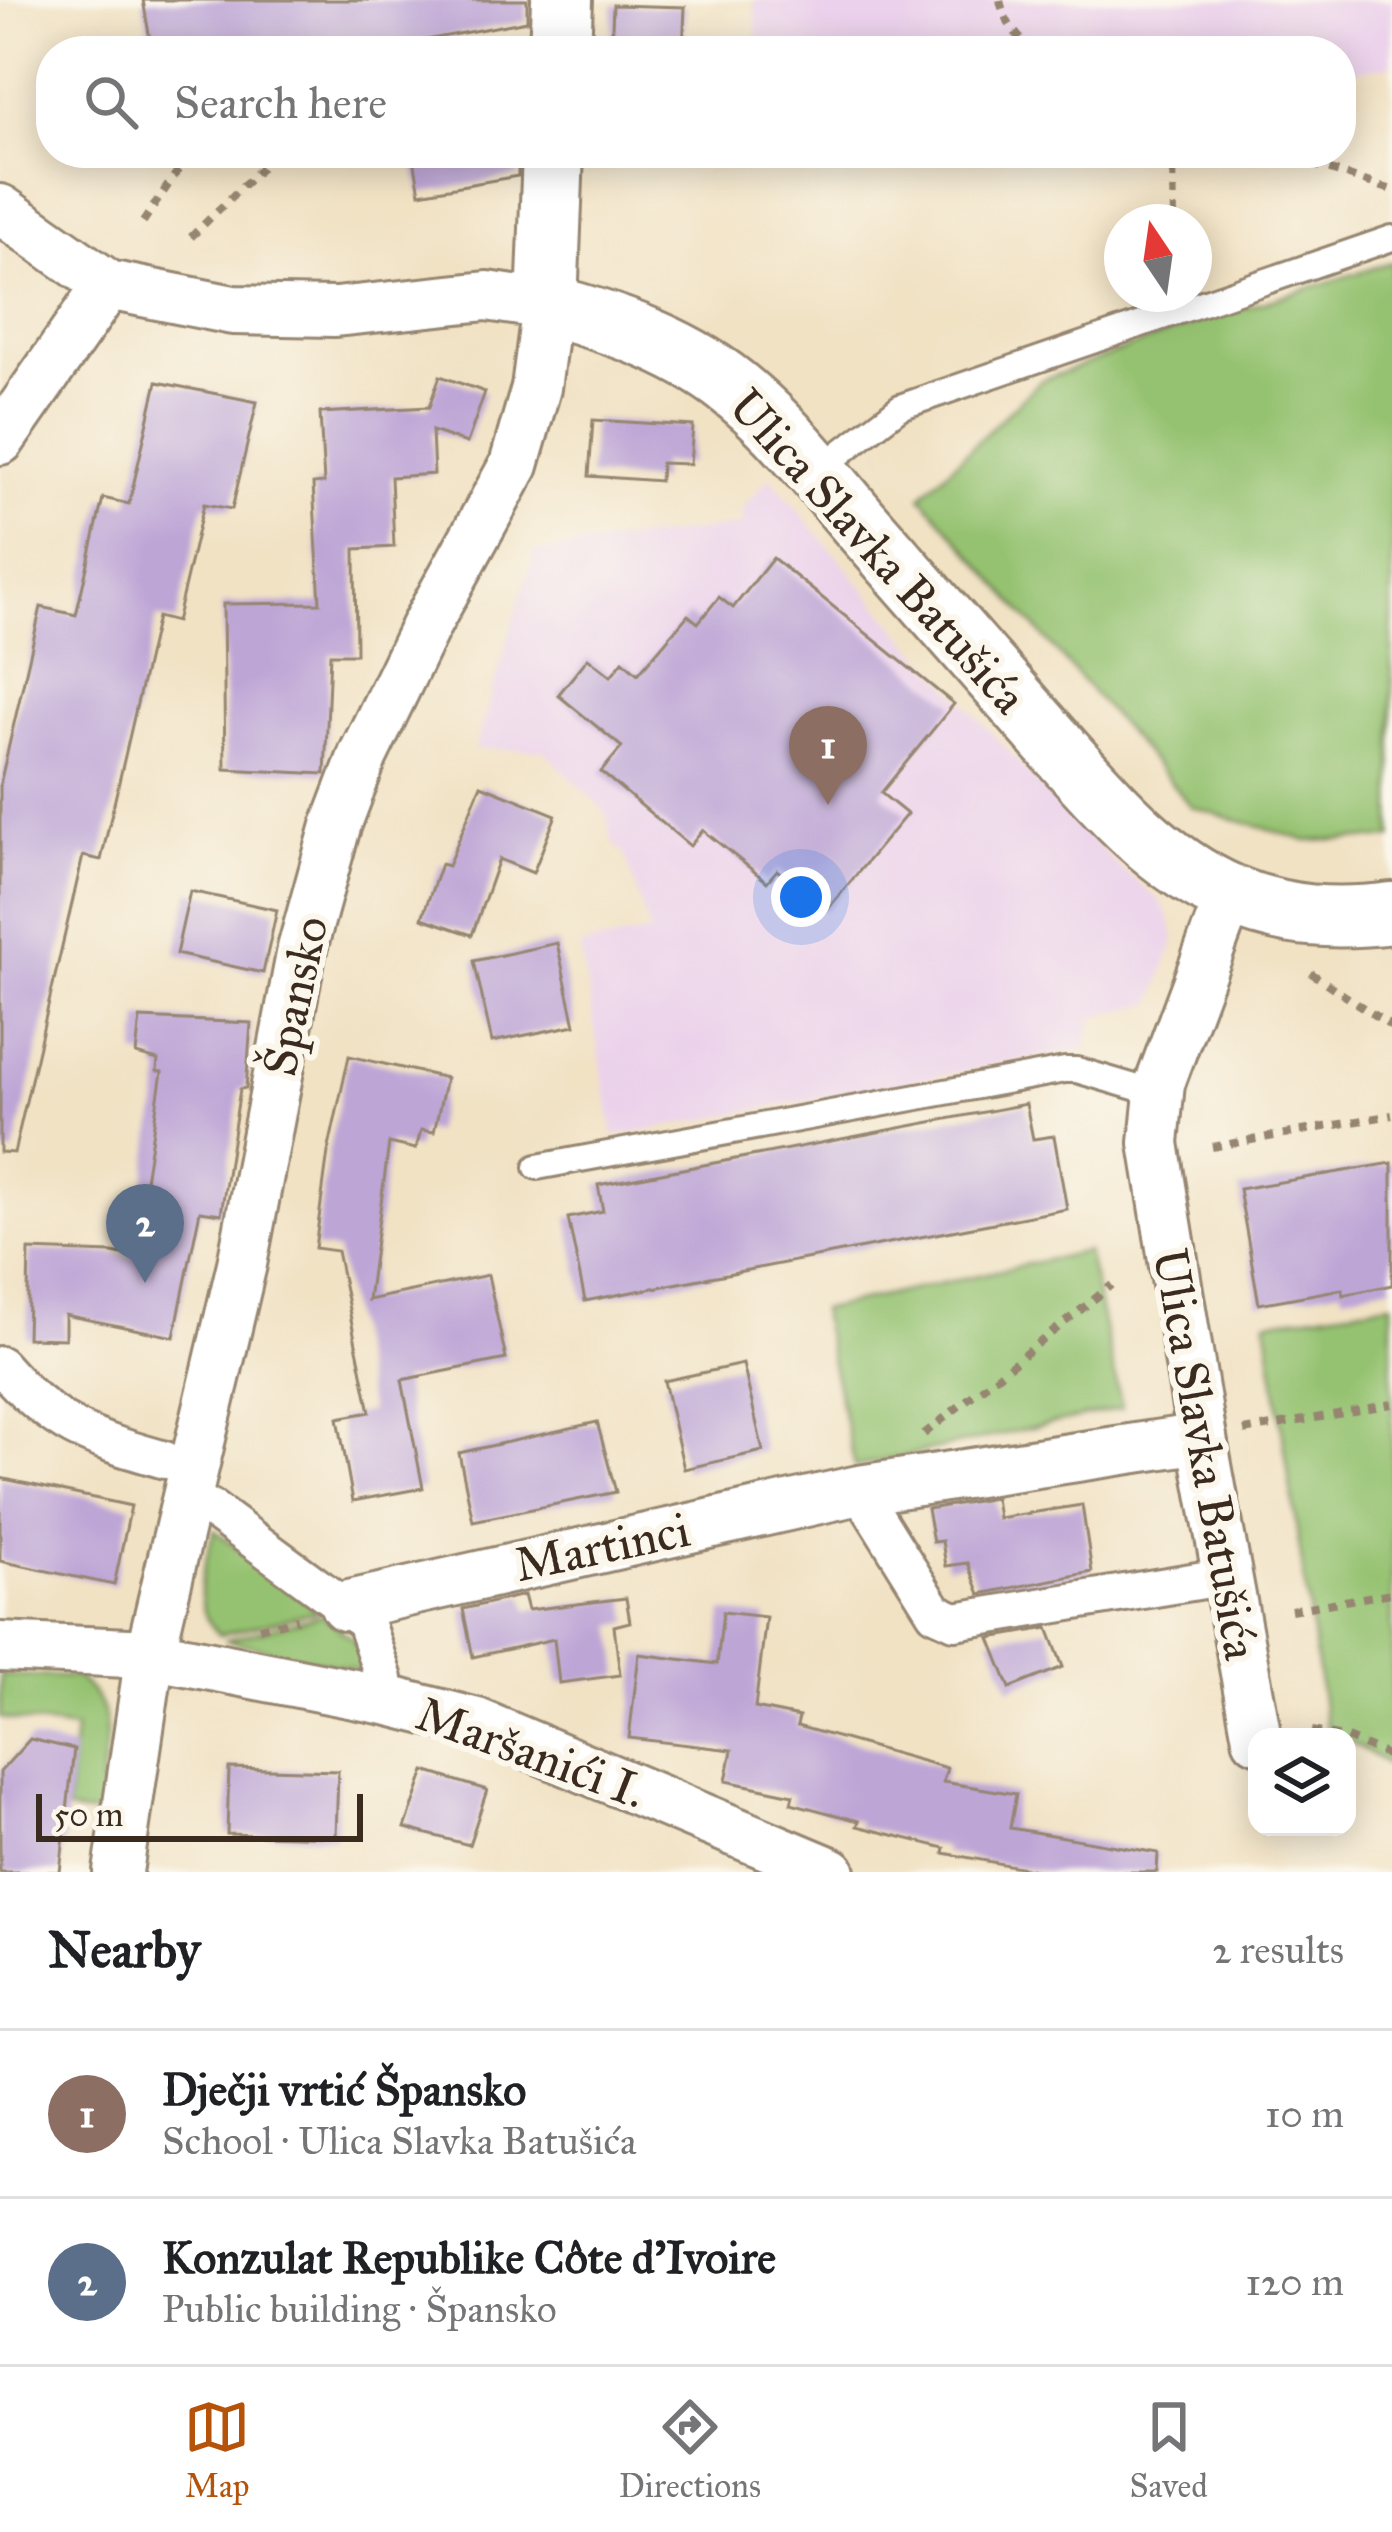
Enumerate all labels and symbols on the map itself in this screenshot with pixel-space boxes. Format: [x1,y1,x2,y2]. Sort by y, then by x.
north arrow [1104,204,1212,312]
street label: Ulica Slavka Batušića [717,376,1040,726]
pin: 1 [789,706,867,805]
your location [771,867,831,927]
street label: Špansko [249,911,341,1081]
pin: 2 [106,1184,184,1283]
street label: Ulica Slavka Batušića [1141,1244,1271,1665]
street label: Martinci [509,1500,695,1594]
street label: Maršanići I. [409,1683,653,1821]
scale bar [36,1788,363,1841]

